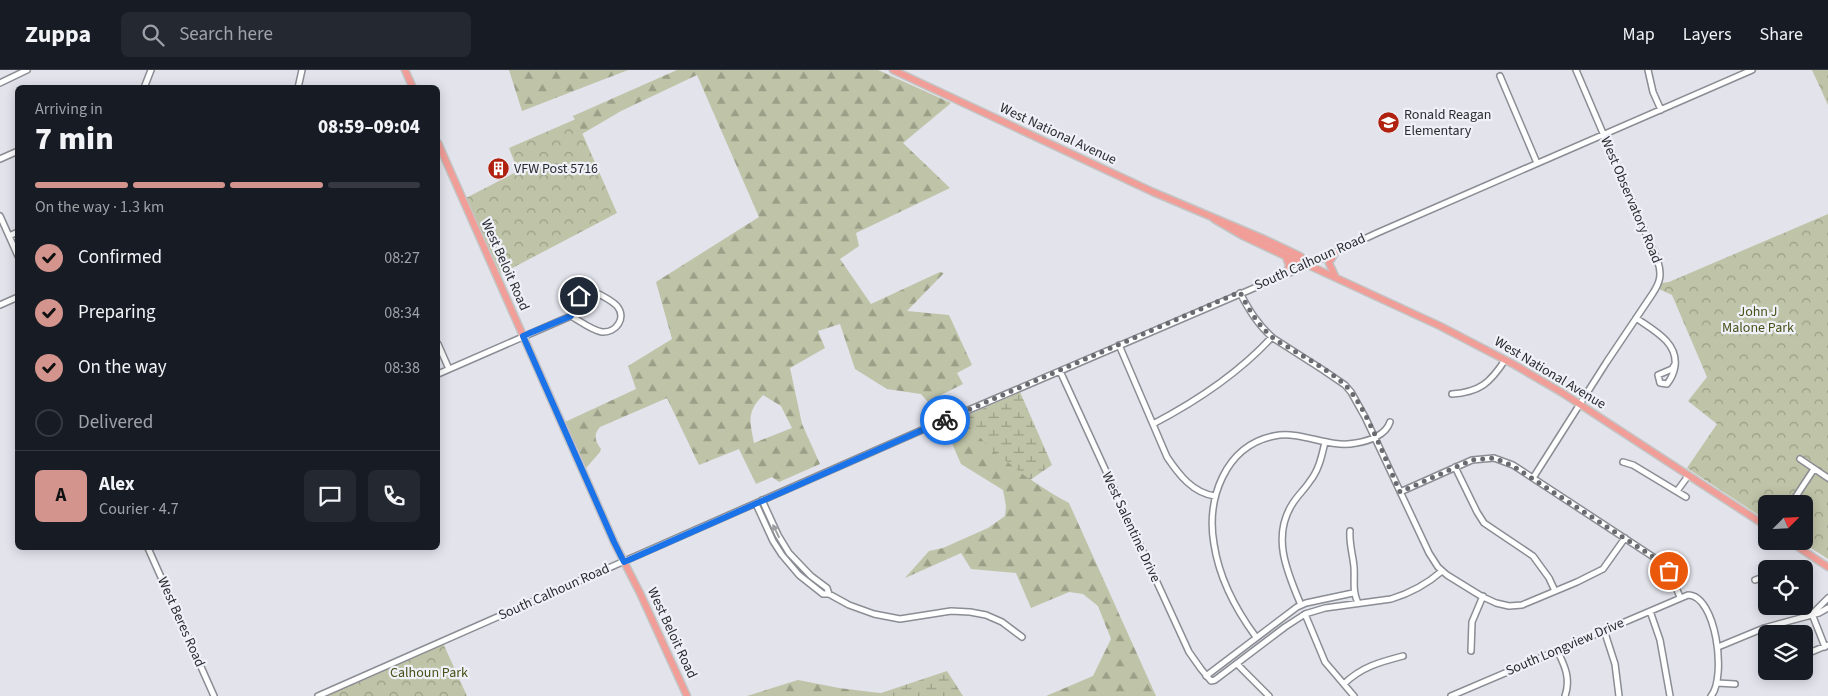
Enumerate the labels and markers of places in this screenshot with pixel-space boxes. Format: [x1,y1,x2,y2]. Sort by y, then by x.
place label: Ronald Reagan Elementary [1404,105,1491,141]
school or university icon: Ronald Reagan Elementary [1376,111,1400,135]
building icon: VFW Post 5716 [486,157,510,181]
place label: VFW Post 5716 [514,159,598,179]
pin [558,275,600,317]
pin [1648,550,1690,592]

